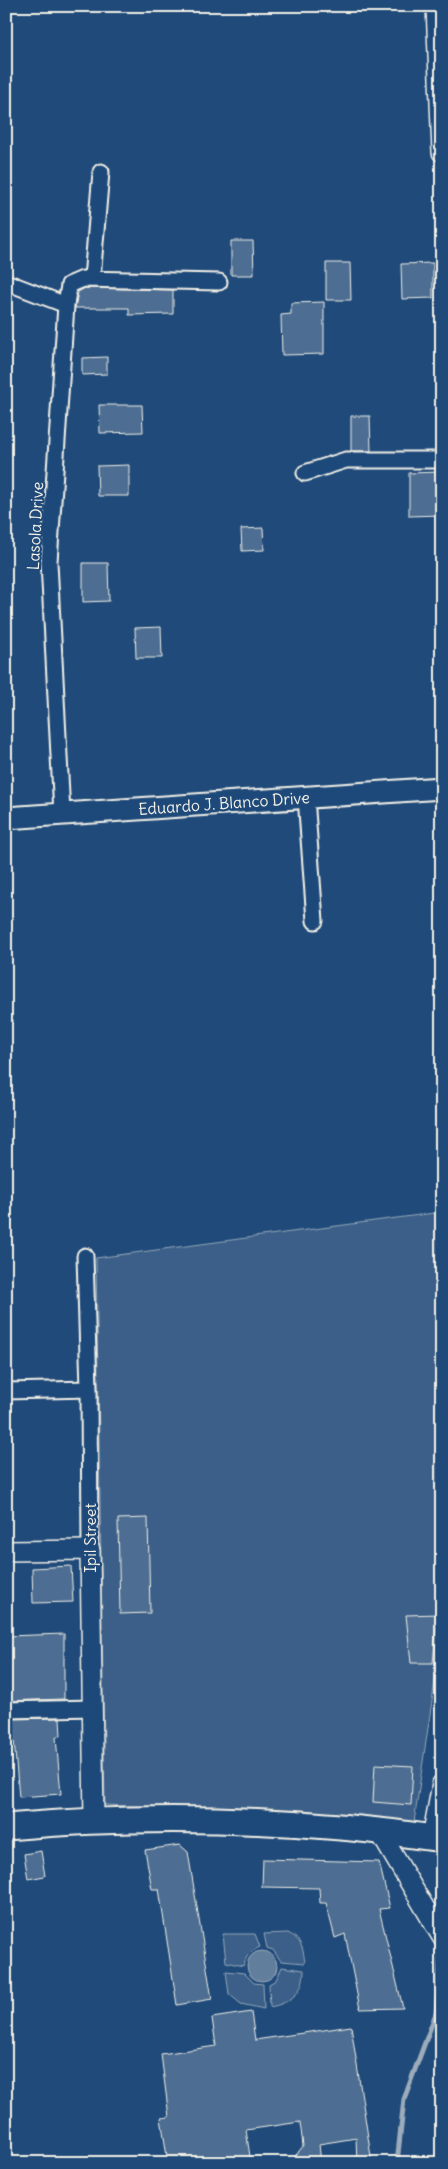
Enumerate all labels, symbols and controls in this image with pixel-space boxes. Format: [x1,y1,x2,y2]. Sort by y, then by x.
street label: Lasola Drive [23,481,47,571]
street label: Eduardo J. Blanco Drive [138,787,310,819]
street label: Ipil Street [80,1503,100,1573]

